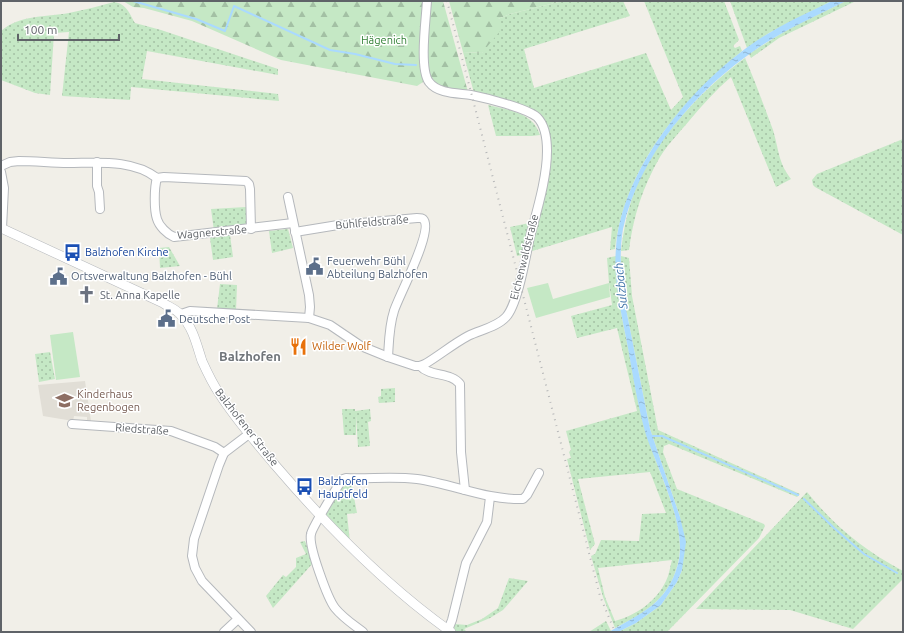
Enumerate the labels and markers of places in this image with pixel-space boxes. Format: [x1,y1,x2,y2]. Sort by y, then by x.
bus stop icon: Balzhofen Kirche [62,242,82,262]
place label: Balzhofen Kirche [85,246,169,258]
place label: Feuerwehr Bühl Abteilung Balzhofen [327,255,428,280]
public building icon: Feuerwehr Bühl Abteilung Balzhofen [304,257,324,277]
public building icon: Ortsverwaltung Balzhofen - Bühl [48,266,68,286]
place label: Ortsverwaltung Balzhofen - Bühl [71,270,232,282]
church icon: St. Anna Kapelle [77,285,97,305]
place label: St. Anna Kapelle [100,289,180,301]
public building icon: Deutsche Post [156,309,176,329]
place label: Deutsche Post [179,313,251,325]
restaurant icon: Wilder Wolf [289,336,309,356]
place label: Wilder Wolf [312,340,371,352]
place label: Kinderhaus Regenbogen [77,388,140,413]
school or university icon: Kinderhaus Regenbogen [54,390,74,410]
place label: Balzhofen Hauptfeld [318,475,368,500]
bus stop icon: Balzhofen Hauptfeld [295,477,315,497]

